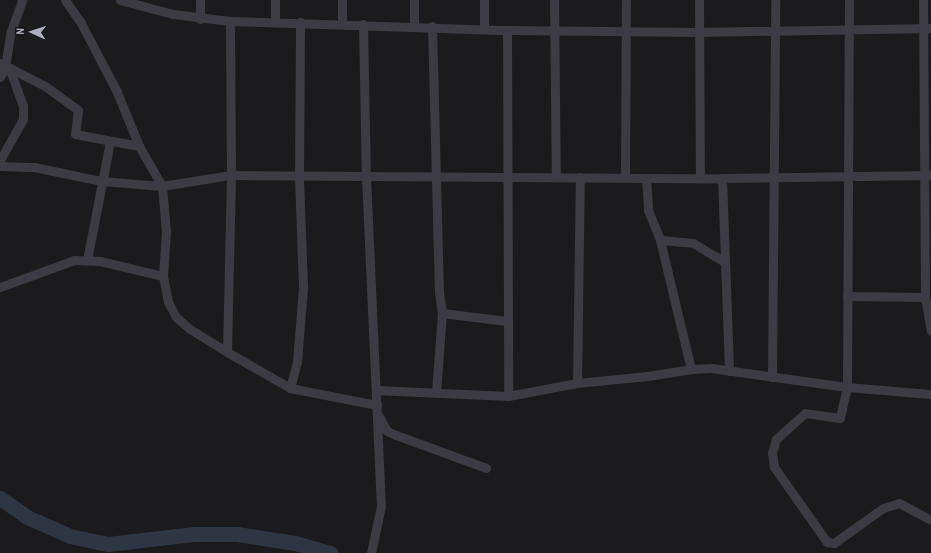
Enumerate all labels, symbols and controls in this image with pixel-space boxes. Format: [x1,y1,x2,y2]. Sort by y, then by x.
north arrow [12,12,52,52]
text: N [13,28,27,35]

